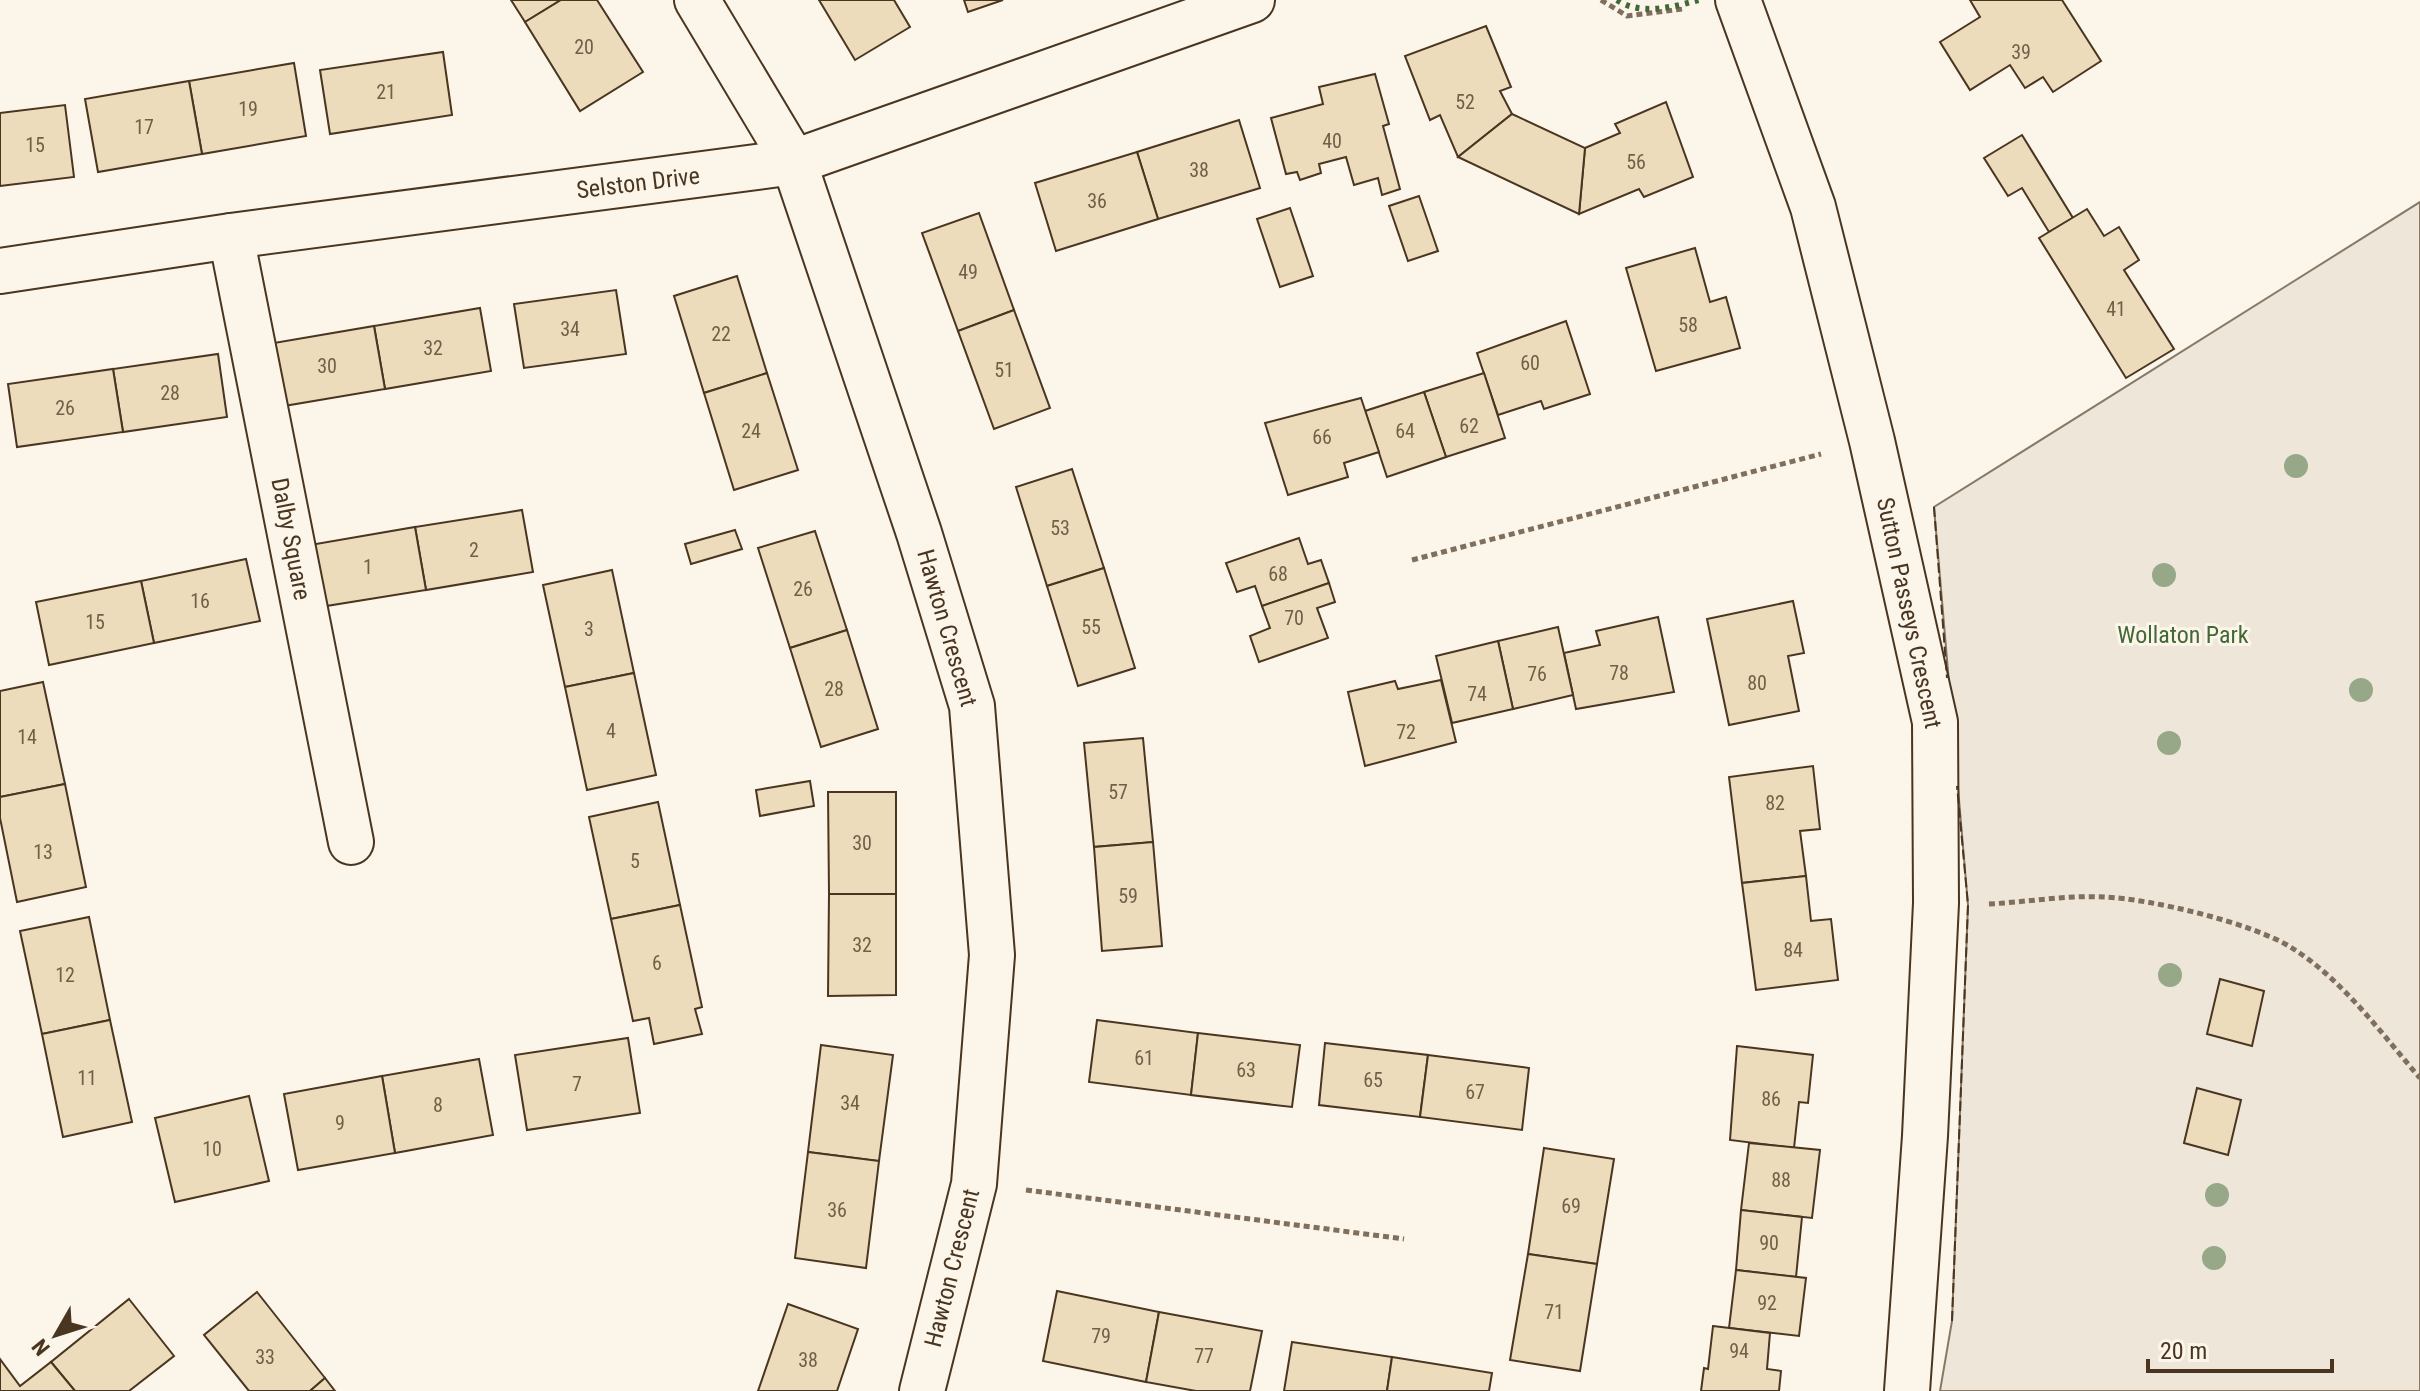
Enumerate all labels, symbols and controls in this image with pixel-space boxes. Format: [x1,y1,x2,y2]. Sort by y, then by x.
house number: 20 [574,35,594,59]
house number: 39 [2011,40,2031,64]
house number: 21 [376,80,396,104]
house number: 52 [1455,90,1475,114]
house number: 19 [238,97,258,121]
house number: 17 [134,115,154,139]
house number: 40 [1322,129,1342,153]
house number: 15 [25,133,45,157]
house number: 56 [1626,150,1646,174]
house number: 38 [1189,158,1209,182]
street label: Selston Drive [575,162,701,204]
house number: 36 [1087,189,1107,213]
house number: 49 [958,260,978,284]
house number: 41 [2106,297,2126,321]
house number: 58 [1678,313,1698,337]
house number: 34 [560,317,580,341]
house number: 22 [711,322,731,346]
house number: 32 [423,336,443,360]
house number: 60 [1520,351,1540,375]
house number: 30 [317,354,337,378]
house number: 51 [994,358,1014,382]
house number: 28 [160,381,180,405]
house number: 26 [55,396,75,420]
house number: 62 [1459,414,1479,438]
house number: 24 [741,419,761,443]
house number: 64 [1395,419,1415,443]
house number: 66 [1312,425,1332,449]
street label: Dalby Square [265,476,317,602]
street label: Sutton Passeys Crescent [1871,495,1947,731]
house number: 53 [1050,516,1070,540]
house number: 2 [469,538,479,562]
street label: Hawton Crescent [911,546,983,710]
house number: 1 [363,555,373,579]
house number: 68 [1268,562,1288,586]
house number: 26 [793,577,813,601]
house number: 16 [190,589,210,613]
house number: 70 [1284,606,1304,630]
house number: 15 [85,610,105,634]
house number: 55 [1081,615,1101,639]
house number: 3 [584,617,594,641]
park label: Wollaton Park [2117,621,2249,649]
house number: 78 [1609,661,1629,685]
house number: 76 [1527,662,1547,686]
house number: 80 [1747,671,1767,695]
house number: 28 [824,677,844,701]
house number: 74 [1467,682,1487,706]
house number: 4 [606,719,616,743]
house number: 72 [1396,720,1416,744]
house number: 14 [17,725,37,749]
house number: 57 [1108,780,1128,804]
house number: 82 [1765,791,1785,815]
house number: 30 [852,831,872,855]
house number: 13 [33,840,53,864]
house number: 5 [630,849,640,873]
house number: 59 [1118,884,1138,908]
house number: 32 [852,933,872,957]
house number: 84 [1783,938,1803,962]
house number: 6 [652,951,662,975]
house number: 12 [55,963,75,987]
house number: 61 [1134,1046,1154,1070]
house number: 63 [1236,1058,1256,1082]
house number: 11 [77,1066,97,1090]
house number: 65 [1363,1068,1383,1092]
house number: 7 [572,1072,582,1096]
house number: 67 [1465,1080,1485,1104]
house number: 86 [1761,1087,1781,1111]
house number: 34 [840,1091,860,1115]
house number: 8 [433,1093,443,1117]
house number: 9 [335,1111,345,1135]
house number: 10 [202,1137,222,1161]
house number: 88 [1771,1168,1791,1192]
street label: Hawton Crescent [919,1186,985,1350]
house number: 69 [1561,1194,1581,1218]
house number: 36 [827,1198,847,1222]
house number: 90 [1759,1231,1779,1255]
house number: 92 [1757,1291,1777,1315]
north arrow [16,1295,96,1375]
house number: 71 [1544,1300,1564,1324]
scale bar [2148,1323,2332,1373]
house number: 79 [1091,1324,1111,1348]
text: N [27,1334,55,1360]
text: 20 m [2160,1337,2207,1365]
house number: 94 [1729,1339,1749,1363]
house number: 77 [1194,1344,1214,1368]
house number: 33 [255,1345,275,1369]
house number: 38 [798,1348,818,1372]

